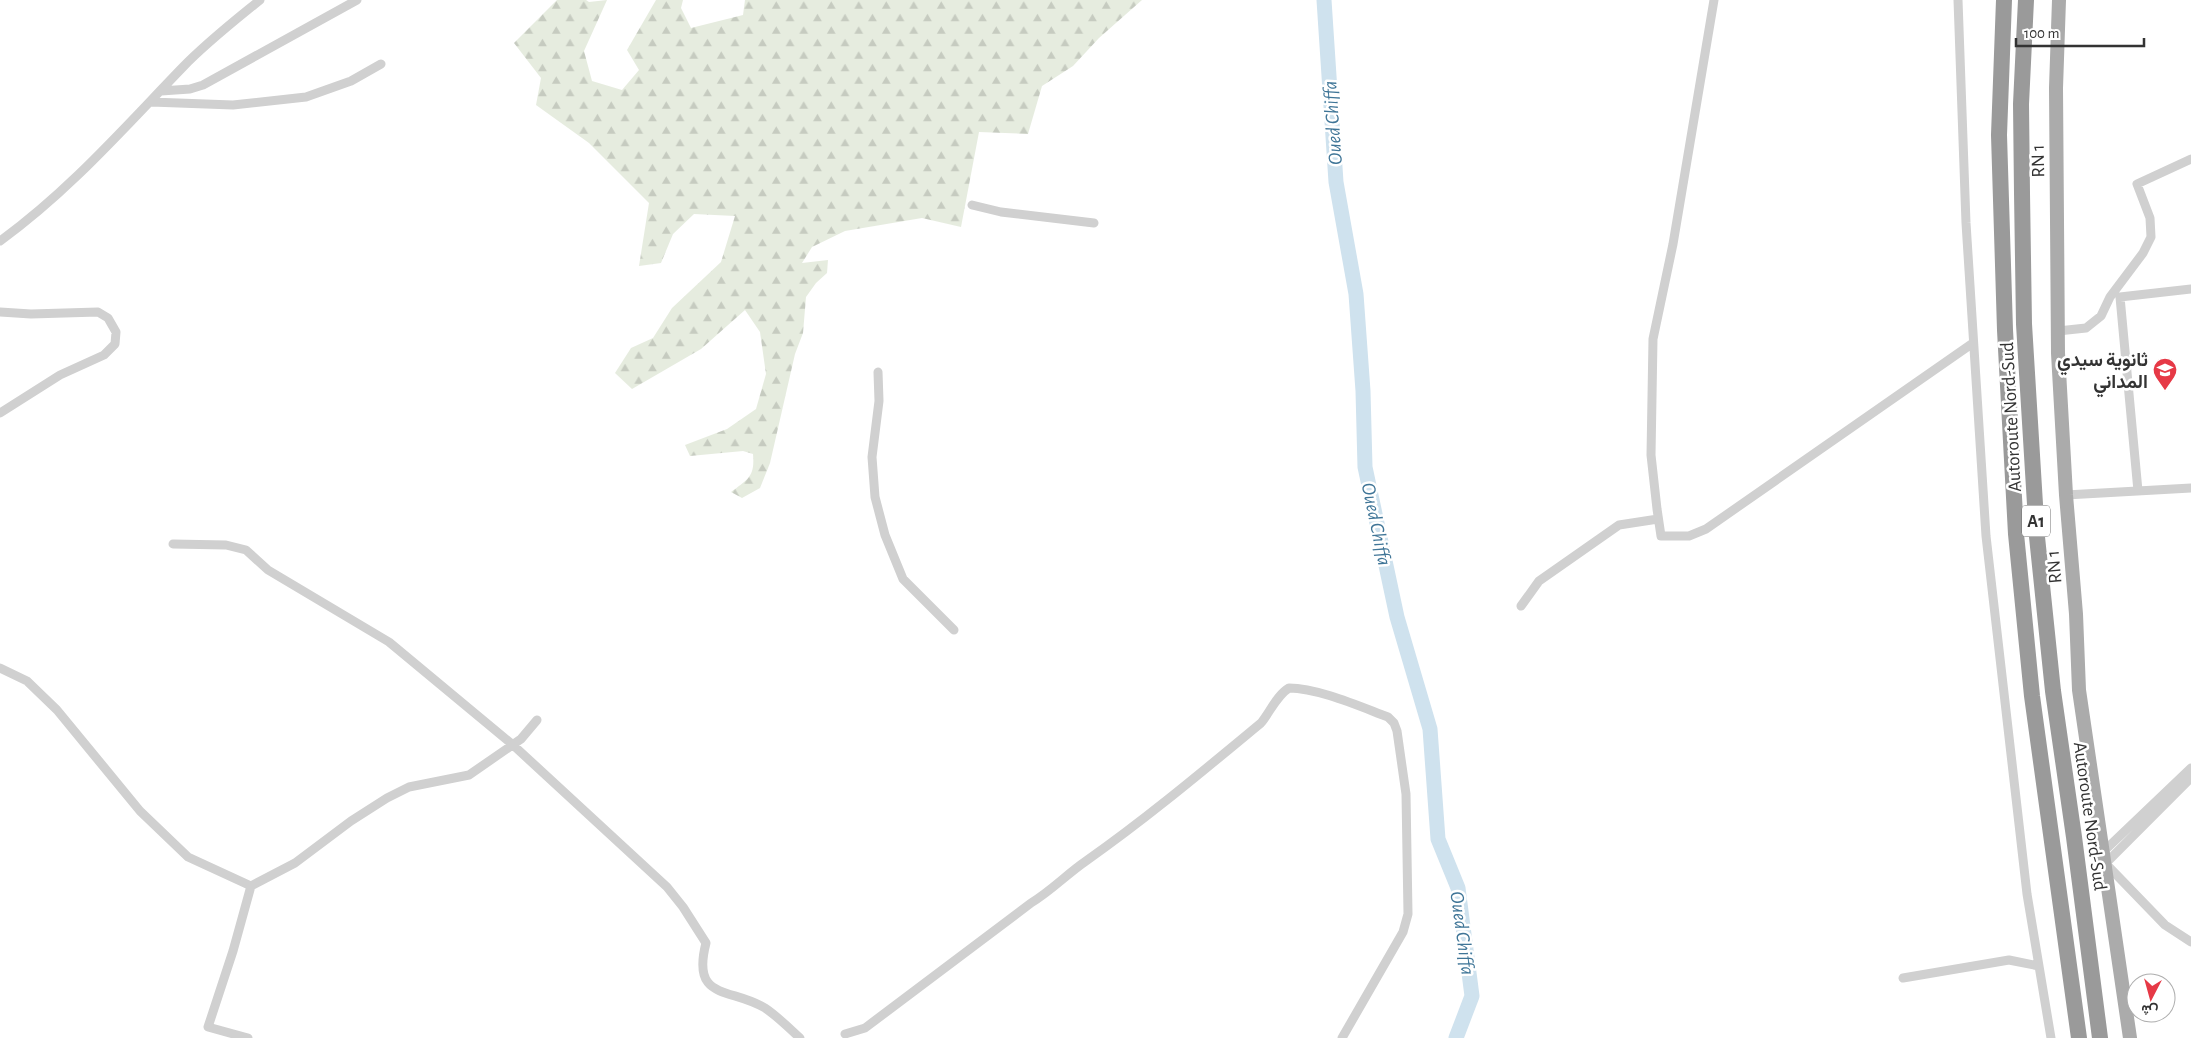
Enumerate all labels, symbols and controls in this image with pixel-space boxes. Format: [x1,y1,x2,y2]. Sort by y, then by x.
scale bar [2016,15,2144,47]
text: 100 m [2024,26,2059,41]
water label: Oued Chiffa [1320,80,1346,166]
street label: RN 1 [2029,144,2048,178]
street label: Autoroute Nord-Sud [1998,341,2025,492]
place label: ثانوية سيدي المداني [2057,351,2148,398]
school or university icon: ثانوية سيدي المداني [2152,357,2178,391]
water label: Oued Chiffa [1357,481,1395,567]
road number: A1 [2022,506,2050,536]
street label: RN 1 [2044,550,2065,584]
street label: Autoroute Nord-Sud [2070,741,2109,892]
water label: Oued Chiffa [1446,890,1478,976]
north arrow [2126,973,2176,1023]
text: ش [2140,1001,2159,1018]

